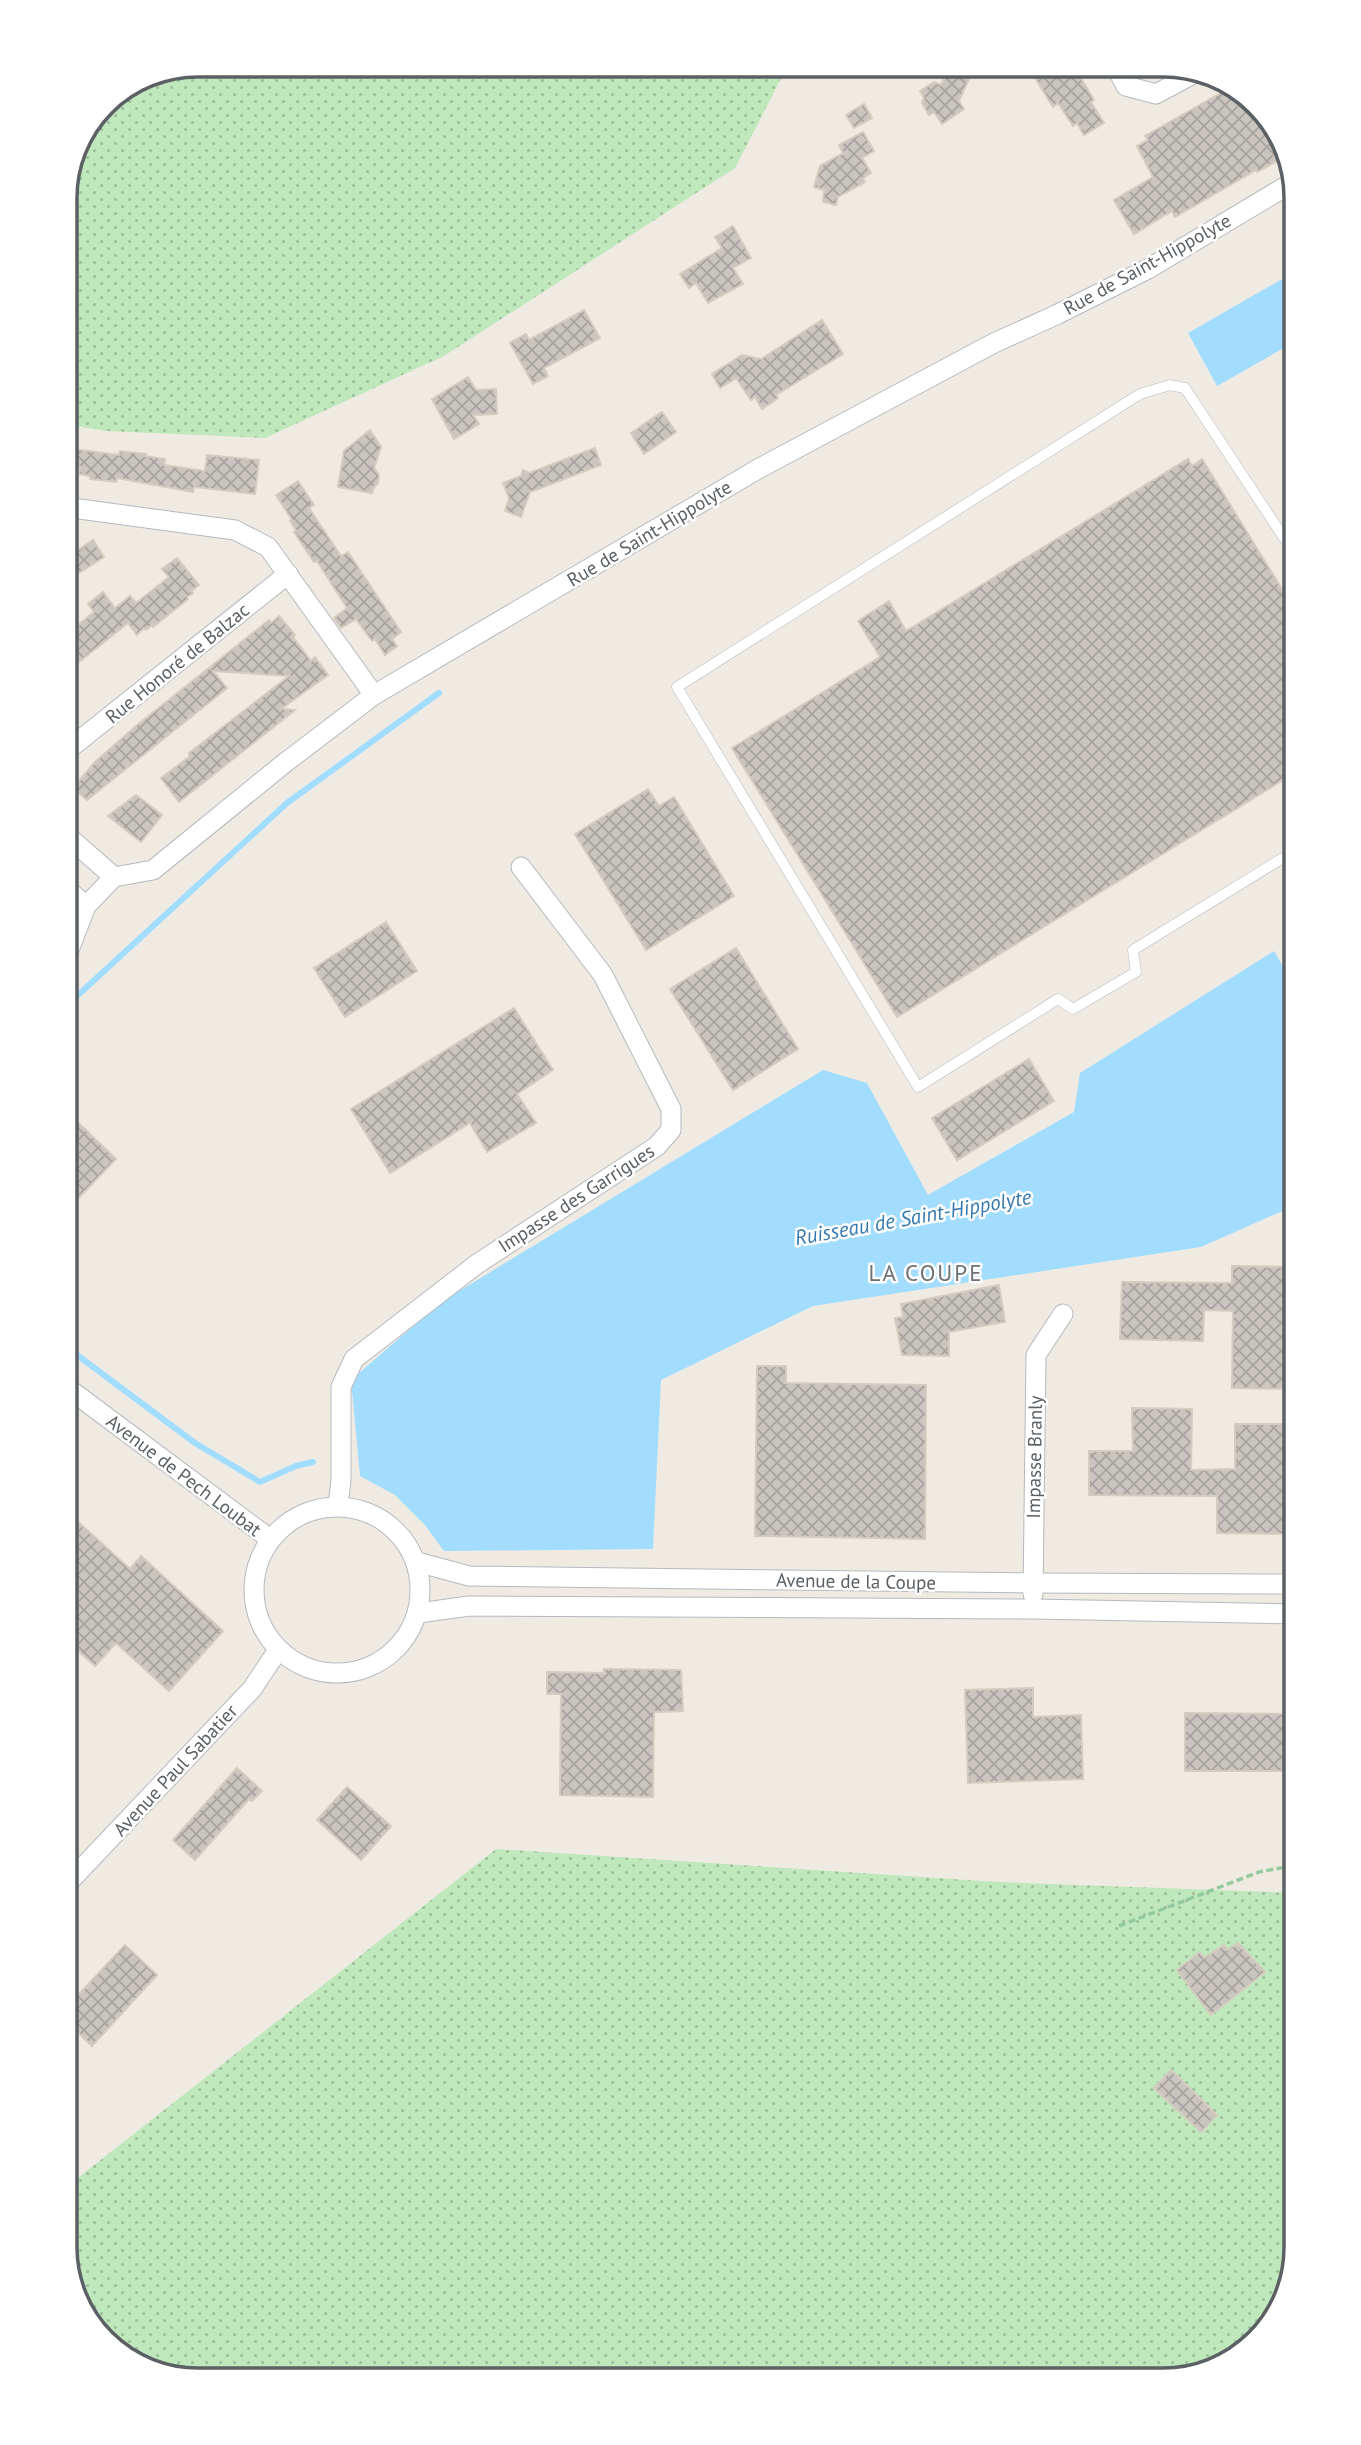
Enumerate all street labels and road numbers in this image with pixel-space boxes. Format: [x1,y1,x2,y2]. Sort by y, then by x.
street label: Rue de Saint-Hippolyte [1059,208,1235,320]
street label: Rue de Saint-Hippolyte [562,474,736,592]
street label: Rue Honoré de Balzac [100,598,254,728]
street label: Impasse des Garrigues [493,1139,659,1257]
street label: Impasse Branly [1021,1395,1047,1519]
street label: Avenue de Pech Loubat [102,1409,267,1541]
street label: Avenue de la Coupe [776,1568,936,1594]
street label: Avenue Paul Sabatier [108,1699,243,1841]

